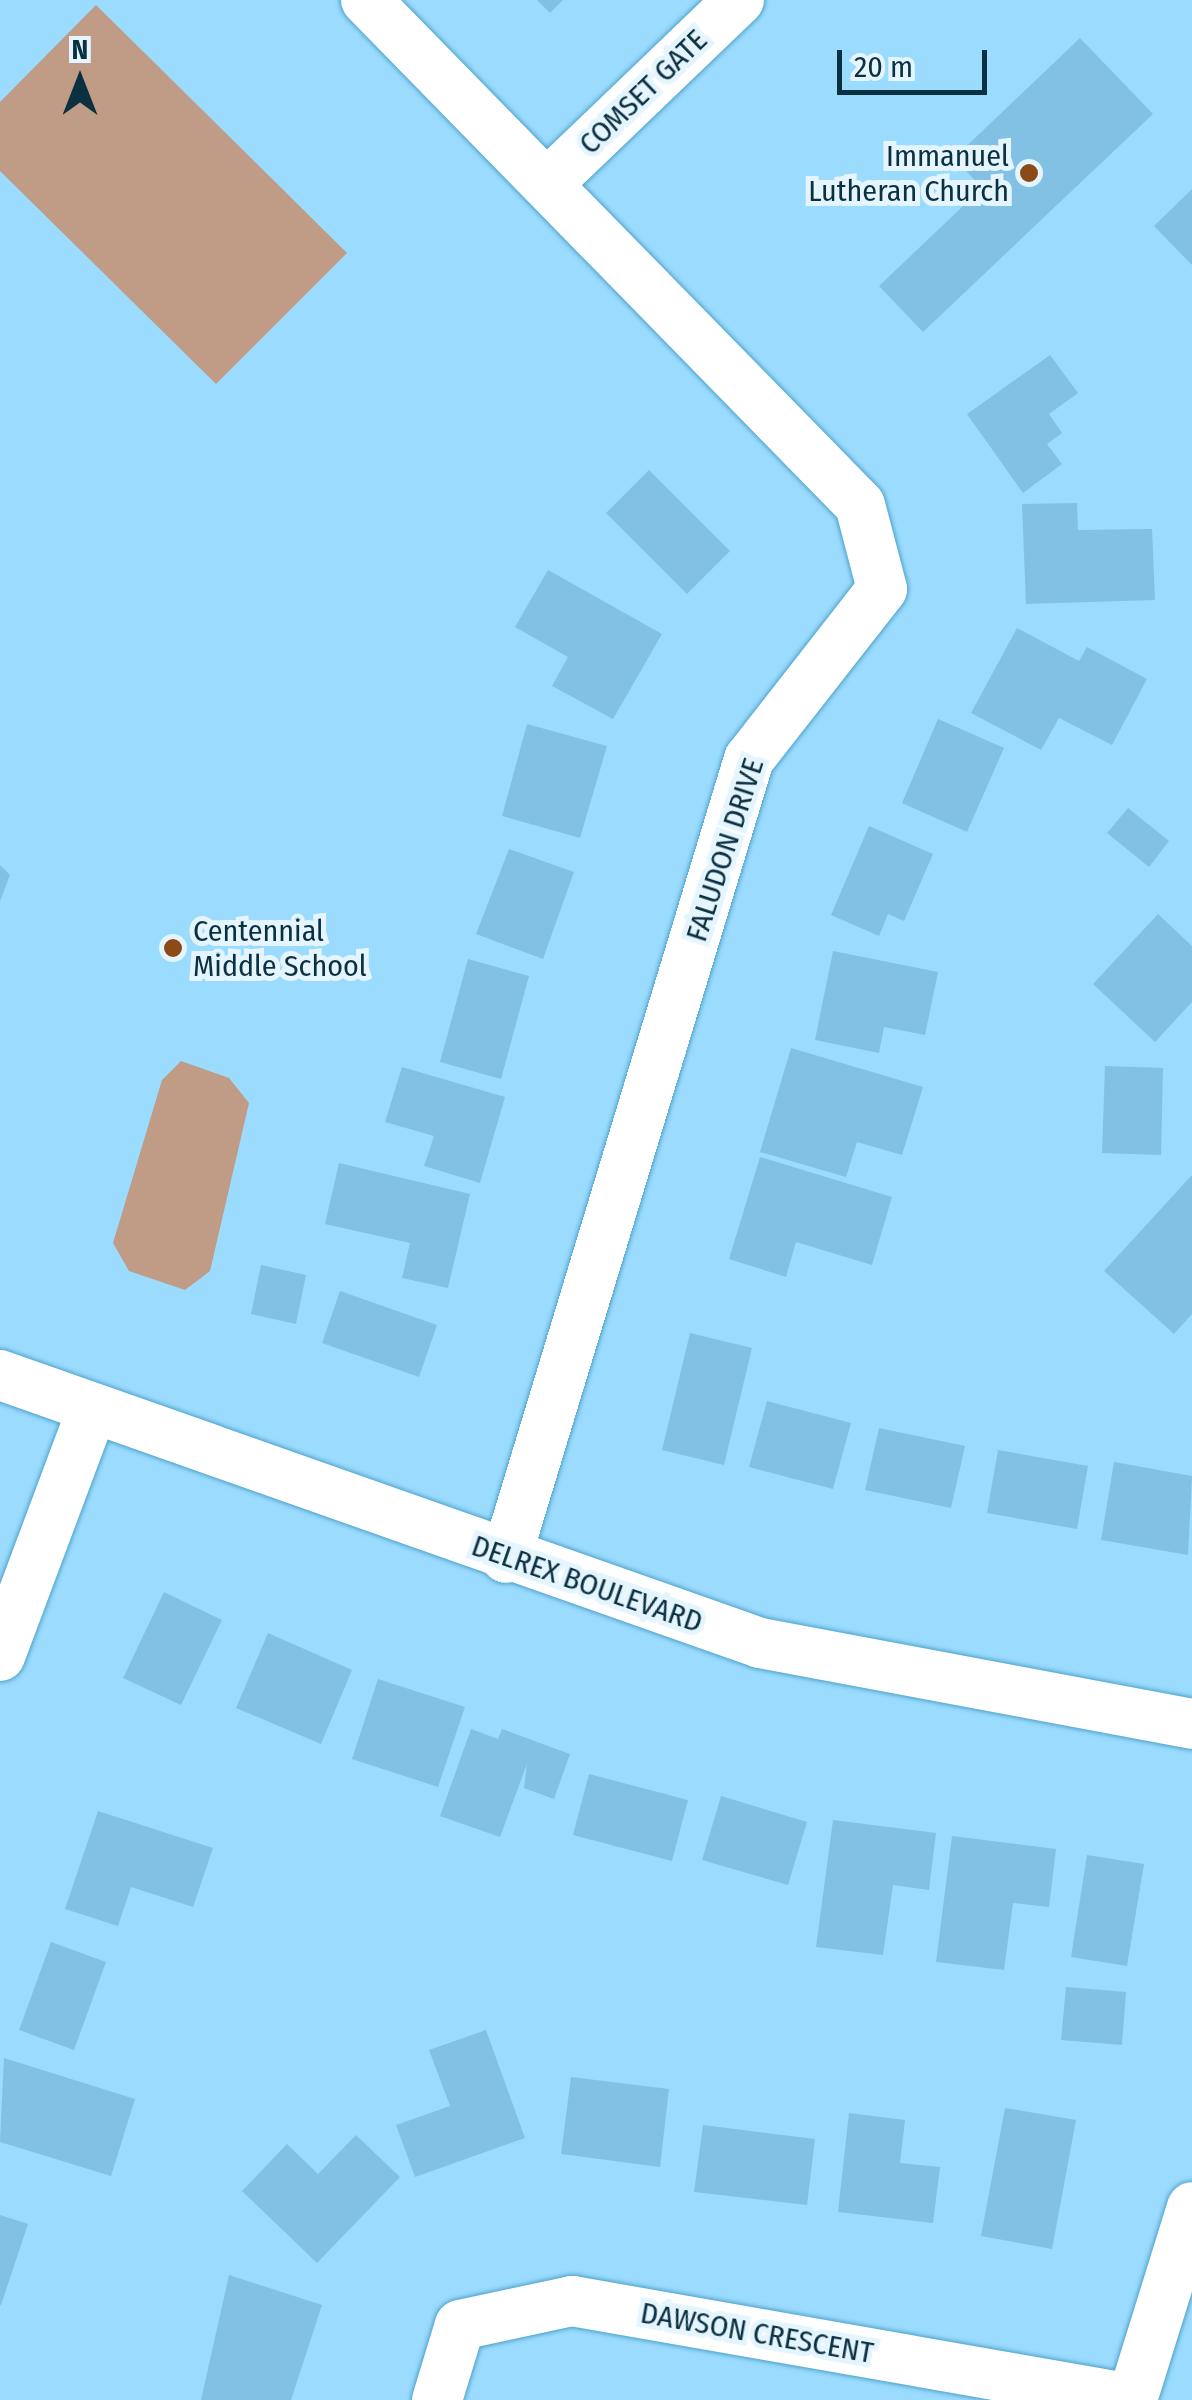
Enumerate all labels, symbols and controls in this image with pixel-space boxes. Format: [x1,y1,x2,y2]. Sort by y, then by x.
street label: COMSET GATE [572,22,714,162]
north arrow [30,30,130,130]
scale bar [842,30,992,92]
text: N [72,33,88,66]
text: 20 m [854,49,913,85]
place label: Immanuel Lutheran Church [808,138,1009,208]
marker: Immanuel Lutheran Church [1018,162,1040,184]
street label: FALUDON DRIVE [678,754,772,946]
place label: Centennial Middle School [193,913,367,984]
marker: Centennial Middle School [162,937,184,959]
street label: DELREX BOULEVARD [467,1528,707,1640]
street label: DAWSON CRESCENT [638,2295,876,2371]

